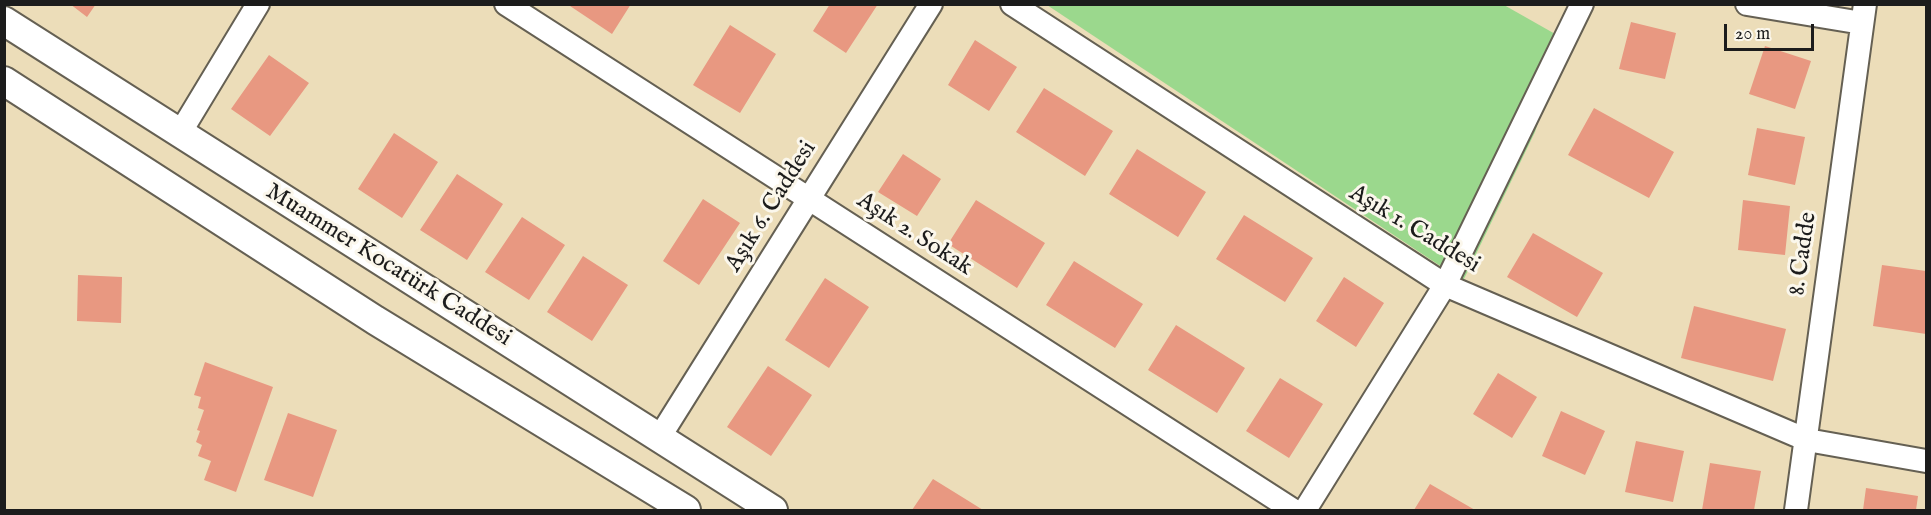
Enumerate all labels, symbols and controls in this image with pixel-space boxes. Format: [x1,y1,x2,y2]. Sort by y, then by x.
scale bar [1727,12,1817,50]
text: 20 m [1735,23,1770,46]
street label: Aşık 6. Caddesi [720,136,824,278]
street label: Muammer Kocatürk Caddesi [260,178,516,354]
street label: Aşık 1. Caddesi [1343,180,1485,280]
street label: Aşık 2. Sokak [851,187,977,283]
street label: 8. Cadde [1784,210,1824,298]

